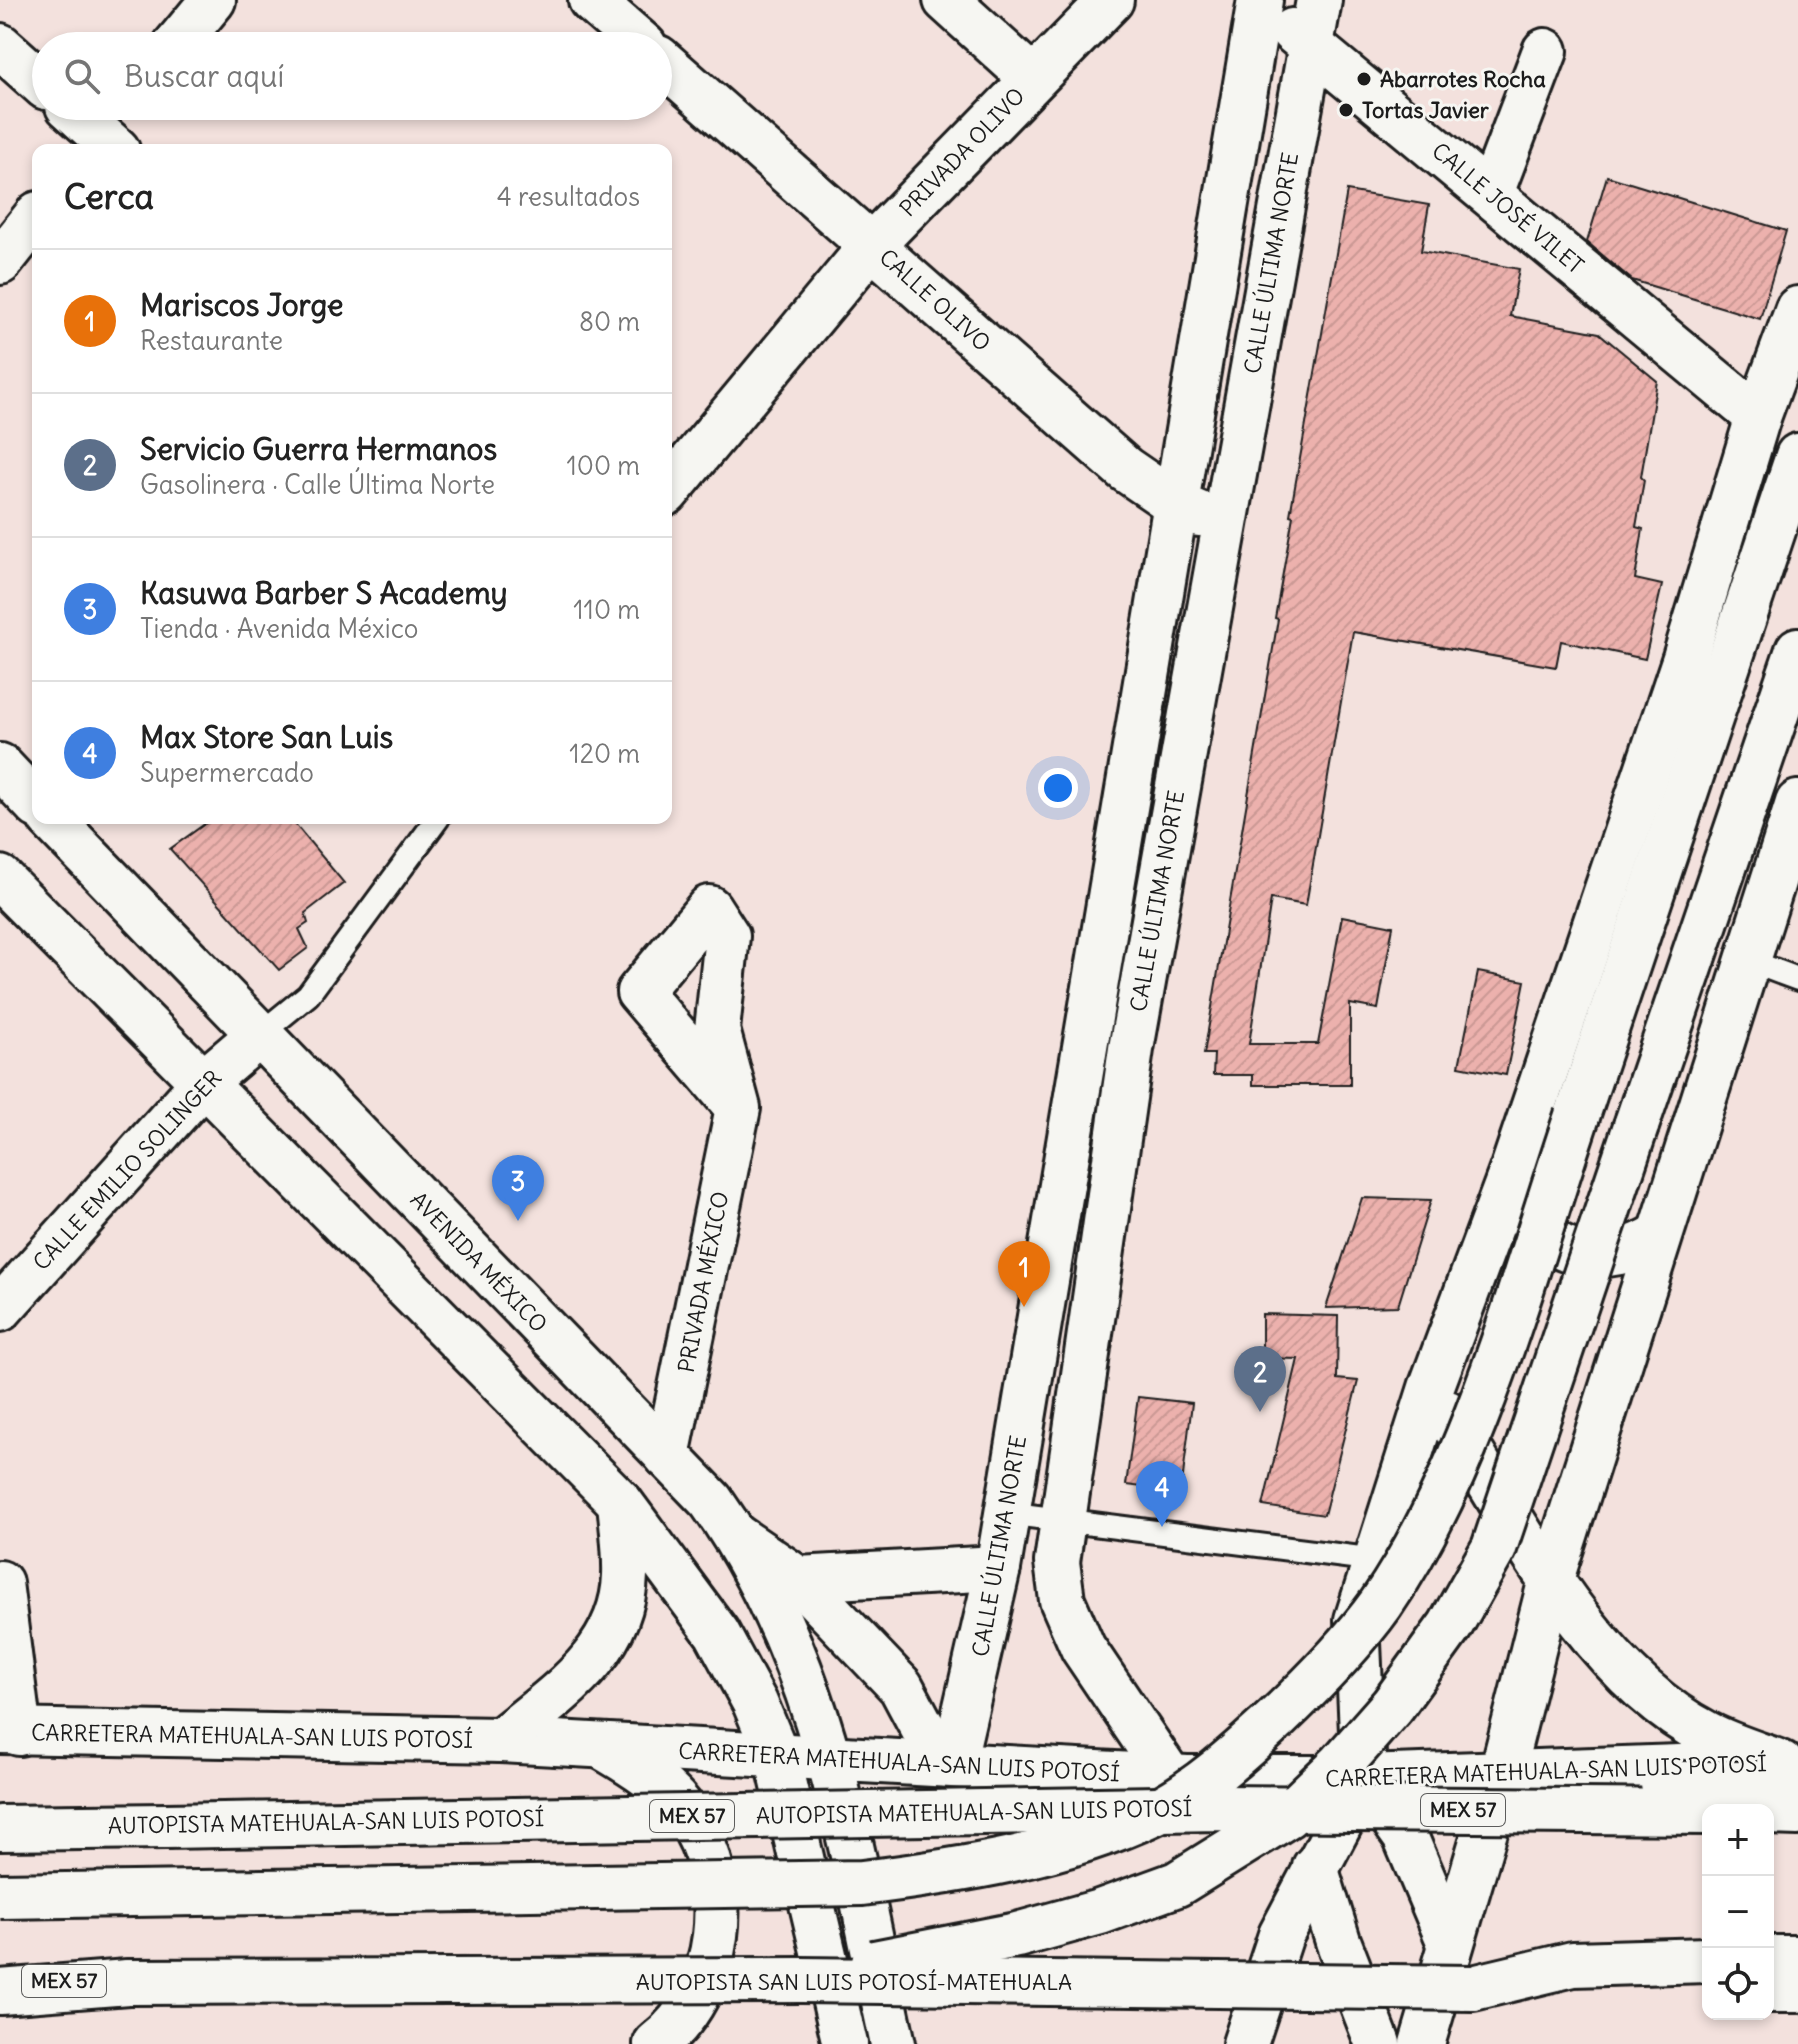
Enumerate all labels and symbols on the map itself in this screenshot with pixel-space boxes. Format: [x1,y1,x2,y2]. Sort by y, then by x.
place label: Abarrotes Rocha [1380,65,1546,93]
marker: Abarrotes Rocha [1355,70,1373,88]
street label: PRIVADA OLIVO [893,82,1031,222]
place label: Tortas Javier [1362,96,1490,124]
marker: Tortas Javier [1337,101,1355,119]
street label: CALLE JOSÉ VILET [1426,136,1590,280]
street label: CALLE ÚLTIMA NORTE [1238,150,1304,376]
street label: CALLE OLIVO [874,243,996,357]
your location [1038,768,1078,808]
street label: CALLE ÚLTIMA NORTE [1124,788,1190,1014]
street label: CALLE EMILIO SOLINGER [27,1064,227,1276]
pin: 3 [492,1155,544,1221]
street label: AVENIDA MÉXICO [405,1186,553,1338]
street label: PRIVADA MÉXICO [672,1189,734,1375]
pin: 1 [998,1241,1050,1307]
pin: 2 [1234,1346,1286,1412]
street label: CALLE ÚLTIMA NORTE [966,1433,1032,1659]
pin: 4 [1136,1461,1188,1527]
street label: CARRETERA MATEHUALA-SAN LUIS POTOSÍ [31,1718,473,1754]
street label: CARRETERA MATEHUALA-SAN LUIS POTOSÍ [678,1736,1120,1788]
street label: CARRETERA MATEHUALA-SAN LUIS POTOSÍ [1325,1749,1767,1793]
street label: AUTOPISTA MATEHUALA-SAN LUIS POTOSÍ [755,1794,1193,1830]
road number: MEX 57 [1421,1794,1505,1826]
road number: MEX 57 [650,1800,734,1832]
street label: AUTOPISTA MATEHUALA-SAN LUIS POTOSÍ [107,1804,545,1840]
road number: MEX 57 [22,1965,106,1997]
street label: AUTOPISTA SAN LUIS POTOSÍ-MATEHUALA [636,1968,1072,1996]

